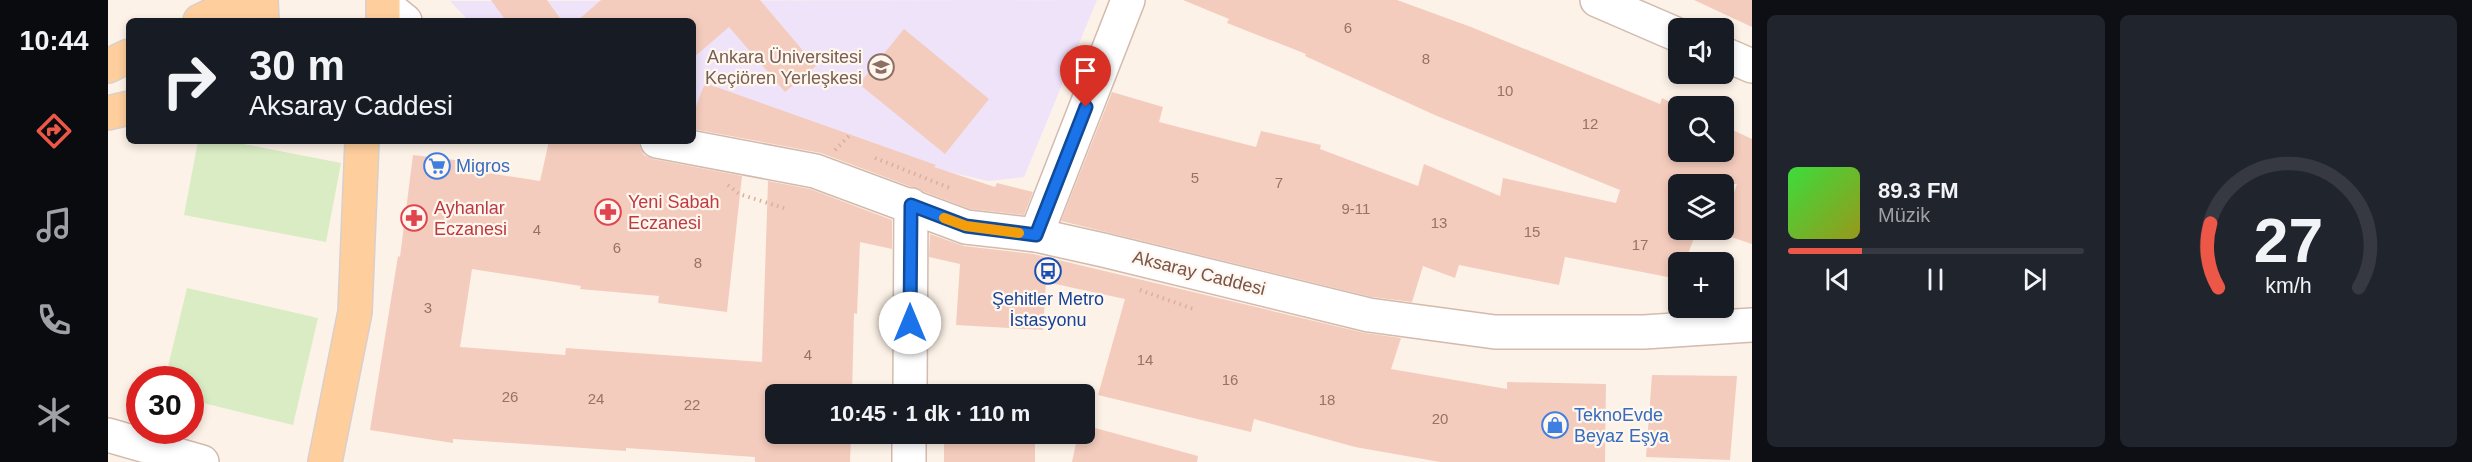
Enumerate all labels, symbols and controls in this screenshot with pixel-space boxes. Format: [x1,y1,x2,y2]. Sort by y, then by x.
map controls [1668,18,1734,318]
button: sound [1668,18,1734,84]
house number: 6 [1344,19,1352,36]
text: 10:44 [19,26,89,56]
icon: right [150,42,228,120]
text: 30 m [249,42,345,89]
pin [1060,45,1111,107]
place label: Ankara Üniversitesi Keçiören Yerleşkesi [705,47,862,88]
house number: 8 [1422,50,1430,67]
school or university icon: Ankara Üniversitesi Keçiören Yerleşkesi [866,52,896,82]
icon: arrive [1069,54,1102,87]
house number: 10 [1497,82,1513,99]
text: Aksaray Caddesi [249,91,453,121]
button: search [1668,96,1734,162]
icon: directions [33,110,75,152]
house number: 12 [1582,115,1598,132]
supermarket icon: Migros [422,151,452,181]
place label: Migros [456,156,510,176]
house number: 5 [1191,169,1199,186]
house number: 7 [1275,174,1283,191]
button: layers [1668,174,1734,240]
text: 89.3 FM [1878,178,1959,203]
place label: Yeni Sabah Eczanesi [628,192,719,233]
pharmacy icon: Yeni Sabah Eczanesi [593,197,623,227]
place label: Ayhanlar Eczanesi [434,198,507,239]
house number: 9-11 [1342,200,1370,217]
pharmacy icon: Ayhanlar Eczanesi [399,203,429,233]
icon: music [33,204,75,246]
text: Müzik [1878,204,1930,226]
text: 27 [2254,206,2323,275]
house number: 13 [1431,214,1447,231]
house number: 4 [533,221,541,238]
house number: 15 [1524,223,1540,240]
house number: 17 [1632,236,1648,253]
house number: 6 [613,239,621,256]
street label: Aksaray Caddesi [1131,247,1267,299]
button: + [1668,252,1734,318]
house number: 8 [694,254,702,271]
bus stop icon: Şehitler Metro İstasyonu [1033,256,1063,286]
icon: previous [1821,263,1854,296]
icon: pause [1919,263,1952,296]
icon: next [2018,263,2051,296]
text: km/h [2265,274,2311,298]
place label: Şehitler Metro İstasyonu [992,289,1104,330]
position arrow [878,291,942,355]
icon: phone [33,299,75,341]
house number: 3 [424,299,432,316]
house number: 4 [804,346,812,363]
house number: 14 [1137,351,1153,368]
speed limit sign: 30 [126,366,204,444]
house number: 16 [1222,371,1238,388]
house number: 26 [502,388,518,405]
house number: 24 [588,390,604,407]
house number: 18 [1319,391,1335,408]
icon: climate [33,394,75,436]
house number: 22 [684,396,700,413]
text: 10:45 · 1 dk · 110 m [830,401,1030,426]
place label: TeknoEvde Beyaz Eşya [1574,405,1670,446]
house number: 20 [1432,410,1448,427]
shop icon: TeknoEvde Beyaz Eşya [1540,410,1570,440]

